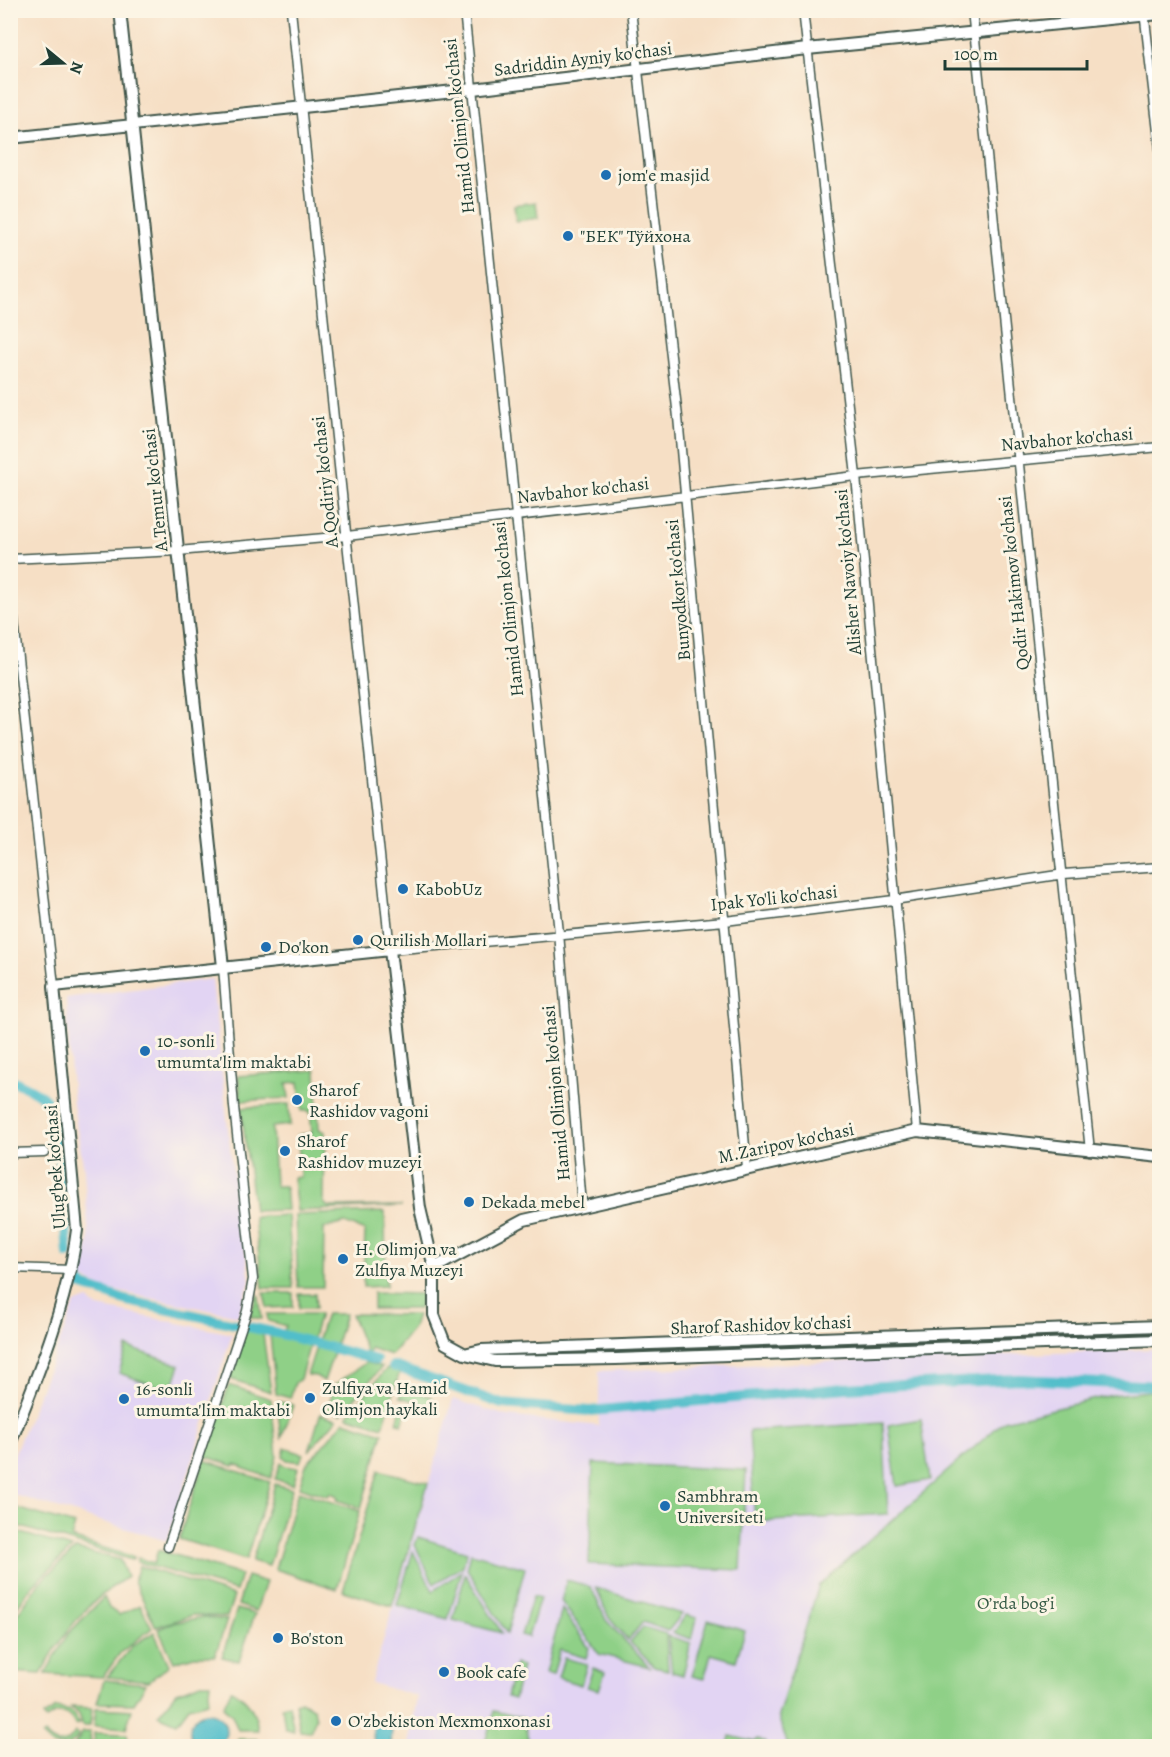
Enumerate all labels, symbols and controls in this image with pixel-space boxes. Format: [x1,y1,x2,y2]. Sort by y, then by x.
north arrow [33,33,93,93]
scale bar [945,33,1088,71]
street label: Sadriddin Ayniy ko'chasi [493,36,673,82]
street label: Hamid Olimjon ko'chasi [438,37,480,215]
text: 100 m [954,42,998,66]
text: N [64,58,89,77]
place label: jom'e masjid [618,163,710,187]
marker: jom'e masjid [599,168,613,182]
place label: "БЕК" Тўйхона [580,224,691,248]
marker: "БЕК" Тўйхона [561,229,575,243]
street label: A.Qodiriy ko'chasi [306,415,344,550]
street label: Navbahor ko'chasi [1000,421,1134,457]
street label: A.Temur ko'chasi [137,427,174,554]
street label: Navbahor ko'chasi [516,471,650,509]
street label: Alisher Navoiy ko'chasi [829,488,867,657]
street label: Qodir Hakimov ko'chasi [993,495,1035,671]
street label: Bunyodkor ko'chasi [660,518,696,662]
street label: Hamid Olimjon ko'chasi [487,520,529,698]
place label: KabobUz [415,877,482,901]
street label: Ipak Yo'li ko'chasi [709,879,839,917]
marker: KabobUz [396,882,410,896]
place label: Qurilish Mollari [370,928,487,952]
marker: Qurilish Mollari [351,933,365,947]
place label: Do'kon [278,935,329,959]
marker: Do'kon [259,940,273,954]
street label: Hamid Olimjon ko'chasi [536,1004,576,1182]
place label: 10-sonli umumta'lim maktabi [157,1029,311,1074]
marker: 10-sonli umumta'lim maktabi [138,1044,152,1058]
place label: Sharof Rashidov vagoni [309,1078,429,1123]
marker: Sharof Rashidov vagoni [290,1093,304,1107]
street label: Ulug'bek ko'chasi [39,1104,71,1230]
street label: M.Zaripov ko'chasi [716,1117,856,1169]
place label: Sharof Rashidov muzeyi [297,1129,422,1174]
marker: Sharof Rashidov muzeyi [278,1144,292,1158]
place label: Dekada mebel [481,1190,586,1214]
marker: Dekada mebel [462,1195,476,1209]
place label: H. Olimjon va Zulfiya Muzeyi [355,1237,464,1282]
marker: H. Olimjon va Zulfiya Muzeyi [336,1252,350,1266]
street label: Sharof Rashidov ko'chasi [670,1310,852,1340]
place label: Zulfiya va Hamid Olimjon haykali [322,1376,448,1421]
place label: 16-sonli umumta'lim maktabi [136,1377,290,1422]
marker: Zulfiya va Hamid Olimjon haykali [303,1391,317,1405]
marker: 16-sonli umumta'lim maktabi [117,1392,131,1406]
place label: Sambhram Universiteti [677,1484,764,1529]
marker: Sambhram Universiteti [658,1499,672,1513]
park label: O’rda bog’i [977,1591,1055,1615]
place label: Bo'ston [290,1626,344,1650]
marker: Bo'ston [271,1631,285,1645]
place label: Book cafe [456,1660,527,1684]
marker: Book cafe [437,1665,451,1679]
place label: O'zbekiston Mexmonxonasi [348,1709,551,1733]
marker: O'zbekiston Mexmonxonasi [329,1714,343,1728]

